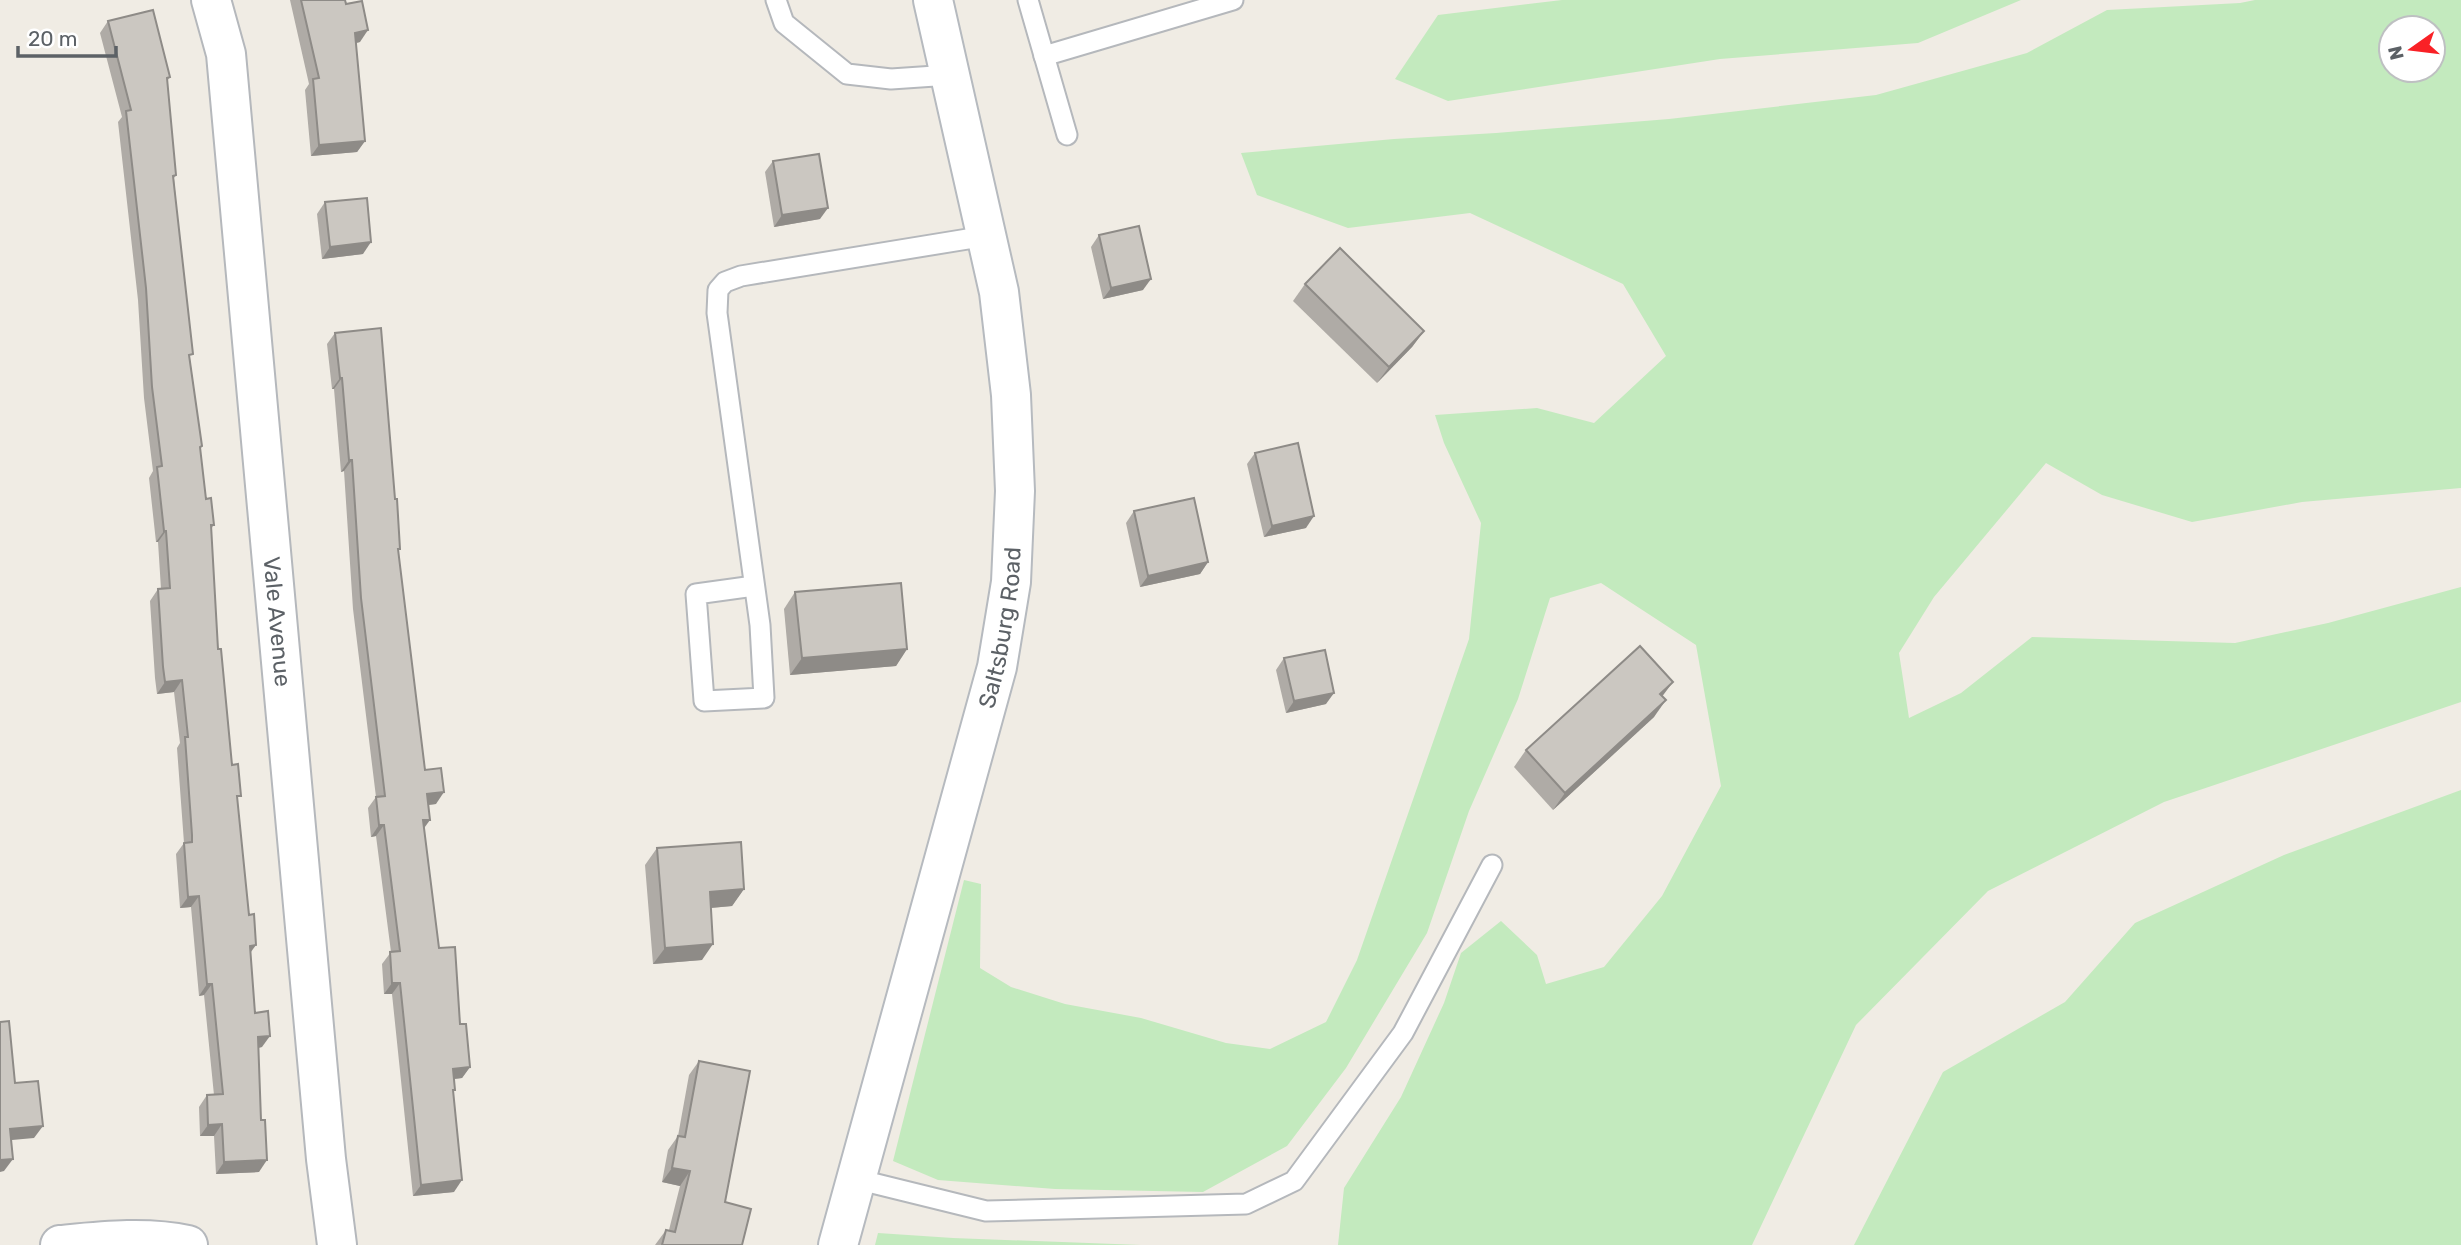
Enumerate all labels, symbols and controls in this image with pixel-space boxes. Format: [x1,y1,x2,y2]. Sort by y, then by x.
scale bar [18,14,116,58]
north arrow [2377,14,2447,84]
text: 20 m [28,26,77,51]
text: N [2383,44,2409,62]
street label: Saltsburg Road [972,546,1027,711]
street label: Vale Avenue [258,555,297,688]

